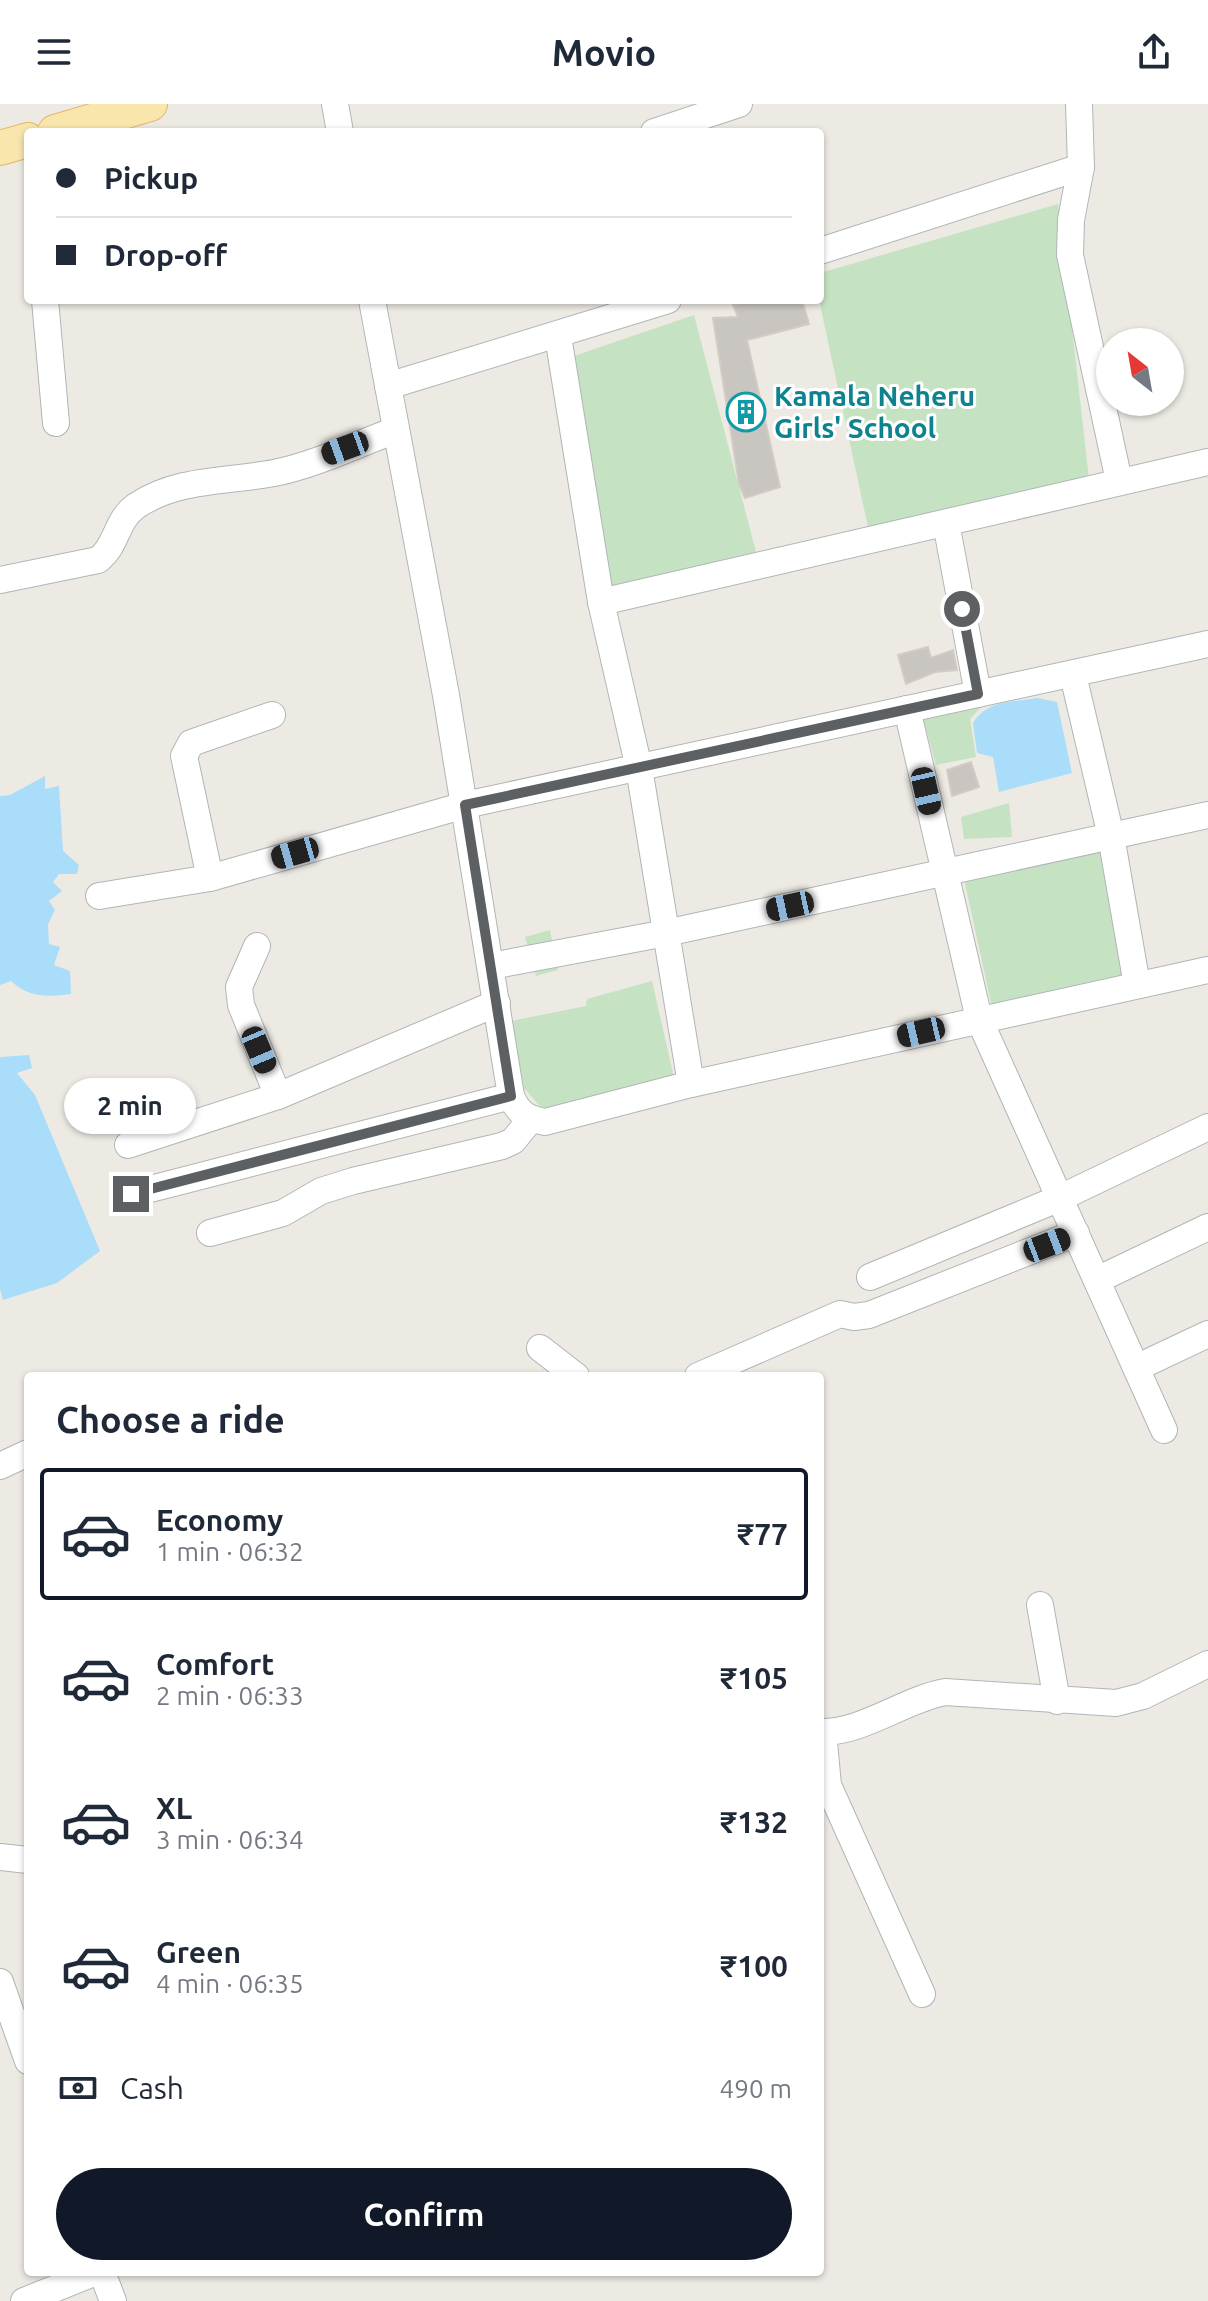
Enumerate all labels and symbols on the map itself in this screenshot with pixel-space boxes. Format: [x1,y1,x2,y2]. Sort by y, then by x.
north arrow [1096,328,1184,416]
place label: Kamala Neheru Girls' School [774,380,975,443]
building icon: Kamala Neheru Girls' School [725,391,767,433]
car [318,429,372,467]
route start [944,591,980,627]
car [909,765,943,817]
car [269,835,321,871]
car [764,889,816,923]
car [895,1015,947,1049]
car [239,1023,279,1077]
callout: 2 min [65,1078,197,1134]
route end [113,1176,149,1212]
car [1020,1225,1074,1265]

